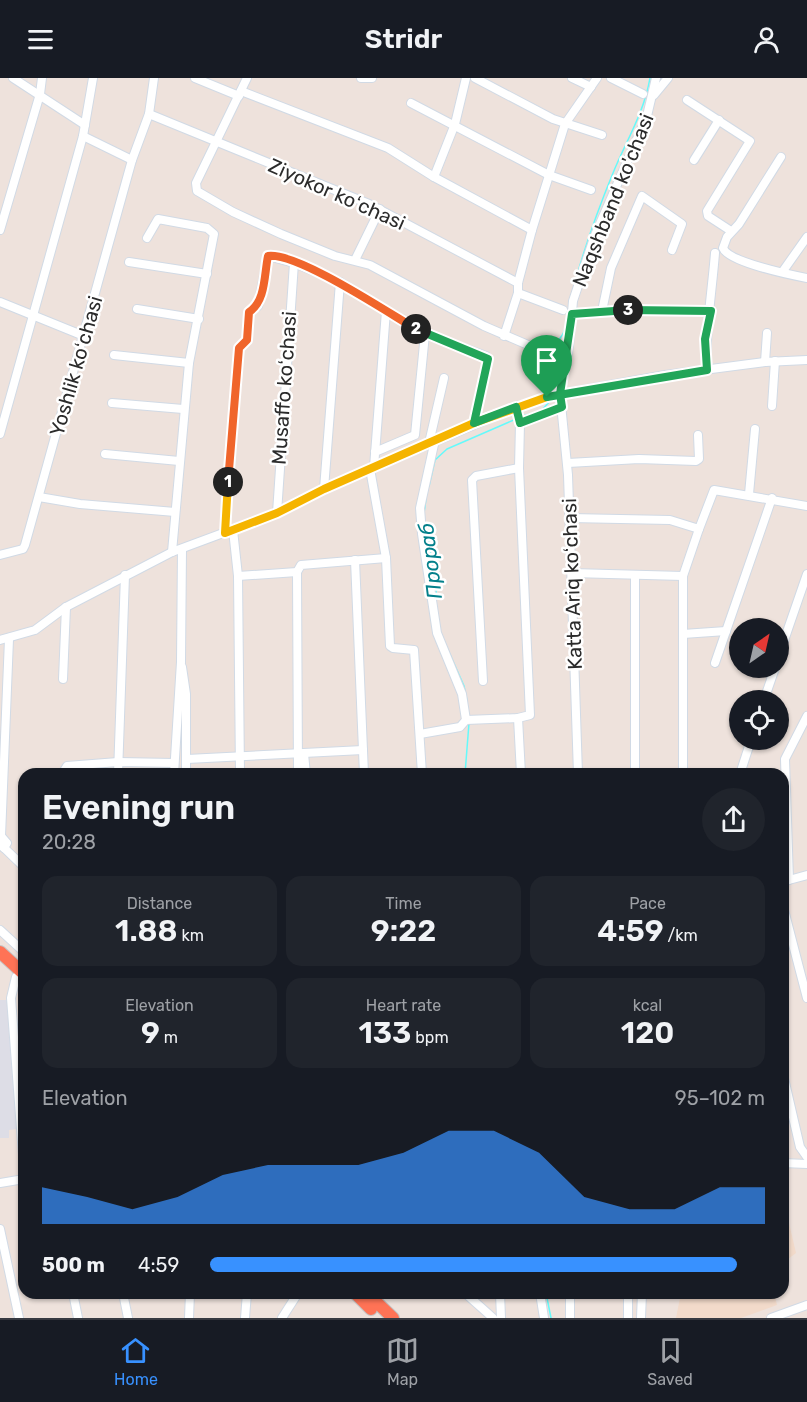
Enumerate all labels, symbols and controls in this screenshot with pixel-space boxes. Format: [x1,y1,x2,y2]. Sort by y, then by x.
icon: menu [24,23,57,56]
text: Stridr [365,23,442,55]
icon: person [750,23,783,56]
street label: Naqshband ko'chasi [567,110,659,290]
street label: Ziyokor koʻchasi [265,153,409,235]
street label: Yoshlik koʻchasi [44,293,108,439]
pin: 3 [613,295,643,325]
text: 3 [623,300,633,319]
street label: Musaffo koʻchasi [267,310,301,466]
pin: 2 [401,314,431,344]
text: 2 [411,319,421,338]
pin [521,335,572,397]
icon: arrive [530,344,563,377]
pin: 1 [213,467,243,497]
text: 1 [224,472,232,491]
street label: Katta Ariq koʻchasi [557,498,587,670]
water label: Прораб [413,522,447,600]
north arrow [729,618,789,678]
map controls [729,618,789,750]
button: locate [729,690,789,750]
text: Evening run [42,788,235,827]
button: share [702,788,765,851]
text: 20:28 [42,830,96,854]
text: Distance [127,894,192,913]
text: Time [385,894,422,913]
text: Pace [629,894,666,913]
text: 1.88 [115,913,178,949]
text: 9:22 [371,913,436,949]
text: 4:59 [597,913,664,949]
text: km [178,926,204,945]
text: /km [664,926,698,945]
text: Elevation [125,996,194,1015]
text: Heart rate [366,996,441,1015]
text: kcal [633,996,662,1015]
text: 9 [141,1015,160,1051]
text: 133 [358,1015,411,1051]
text: 120 [621,1015,674,1051]
text: m [160,1028,178,1047]
text: bpm [411,1028,449,1047]
text: Elevation [42,1086,128,1110]
text: 95–102 m [675,1086,765,1110]
text: 500 m [42,1253,105,1277]
text: 4:59 [138,1253,179,1277]
tab: Home [114,1334,158,1389]
tab: Map [386,1334,419,1389]
tab: Saved [647,1334,693,1389]

